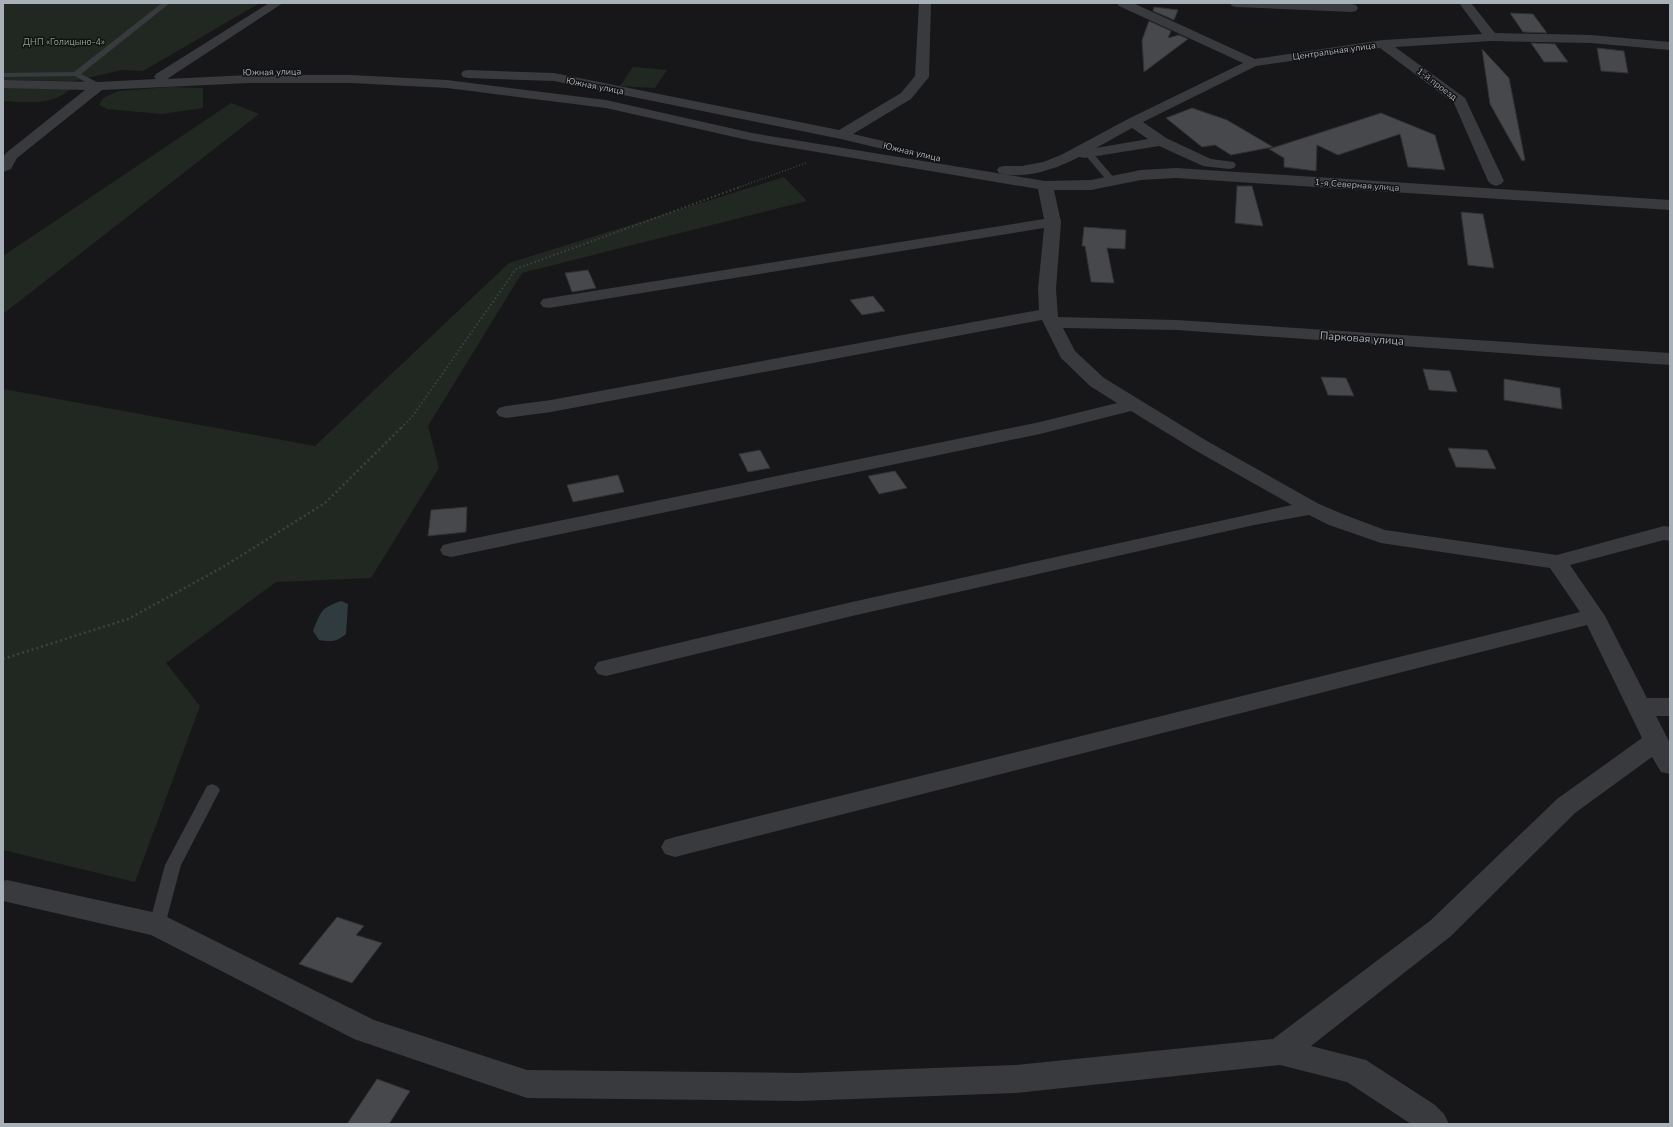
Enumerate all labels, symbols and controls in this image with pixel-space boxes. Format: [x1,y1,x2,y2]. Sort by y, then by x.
park label: ДНП «Голицыно-4» [23,36,105,48]
street label: Центральная улица [1292,39,1376,63]
street label: Южная улица [243,65,302,79]
street label: 1-й проезд [1415,65,1460,103]
street label: Южная улица [565,75,625,98]
street label: Южная улица [882,140,942,164]
street label: 1-я Северная улица [1314,176,1400,194]
street label: Парковая улица [1319,328,1405,349]

